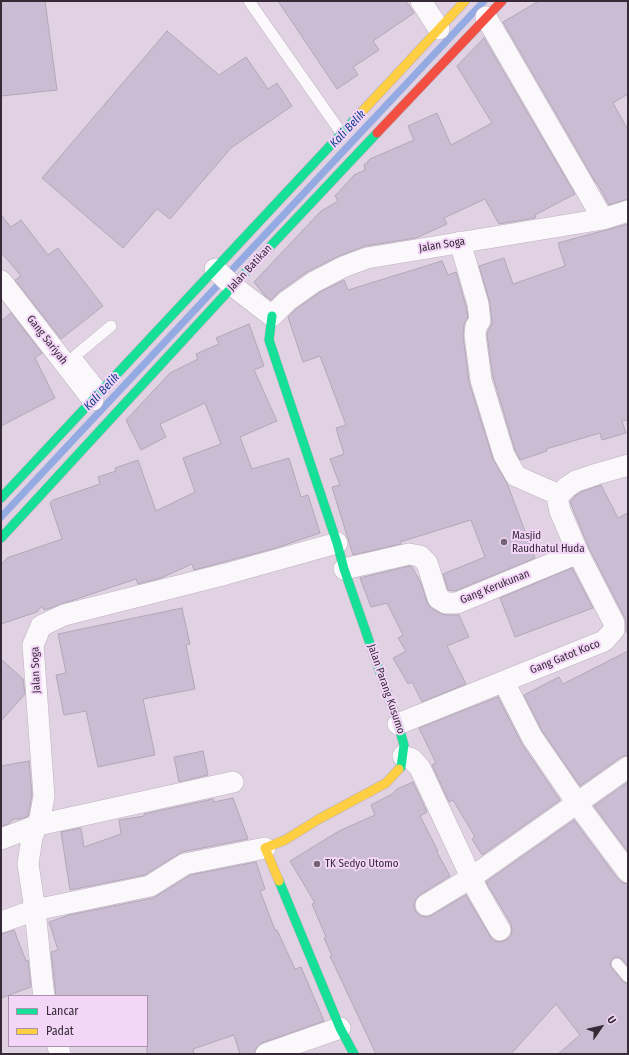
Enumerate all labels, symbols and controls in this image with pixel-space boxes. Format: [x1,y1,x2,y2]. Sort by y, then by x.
water label: Kali Belik [327,107,369,151]
street label: Jalan Soga [418,235,466,255]
street label: Jalan Batikan [225,242,275,294]
street label: Gang Sariyah [24,313,70,367]
water label: Kali Belik [81,370,123,414]
place label: Masjid Raudhatul Huda [512,529,585,555]
marker: Masjid Raudhatul Huda [499,537,509,547]
street label: Gang Kerukunan [458,567,532,607]
street label: Gang Gatot Koco [528,637,602,677]
street label: Jalan Parang Kusumo [364,642,408,736]
street label: Jalan Soga [29,647,43,693]
place label: TK Sedyo Utomo [325,857,398,871]
marker: TK Sedyo Utomo [312,859,322,869]
legend [8,995,148,1047]
text: Lancar [46,1004,79,1018]
north arrow [581,1007,621,1047]
text: U [604,1014,619,1026]
text: Padat [46,1024,74,1038]

